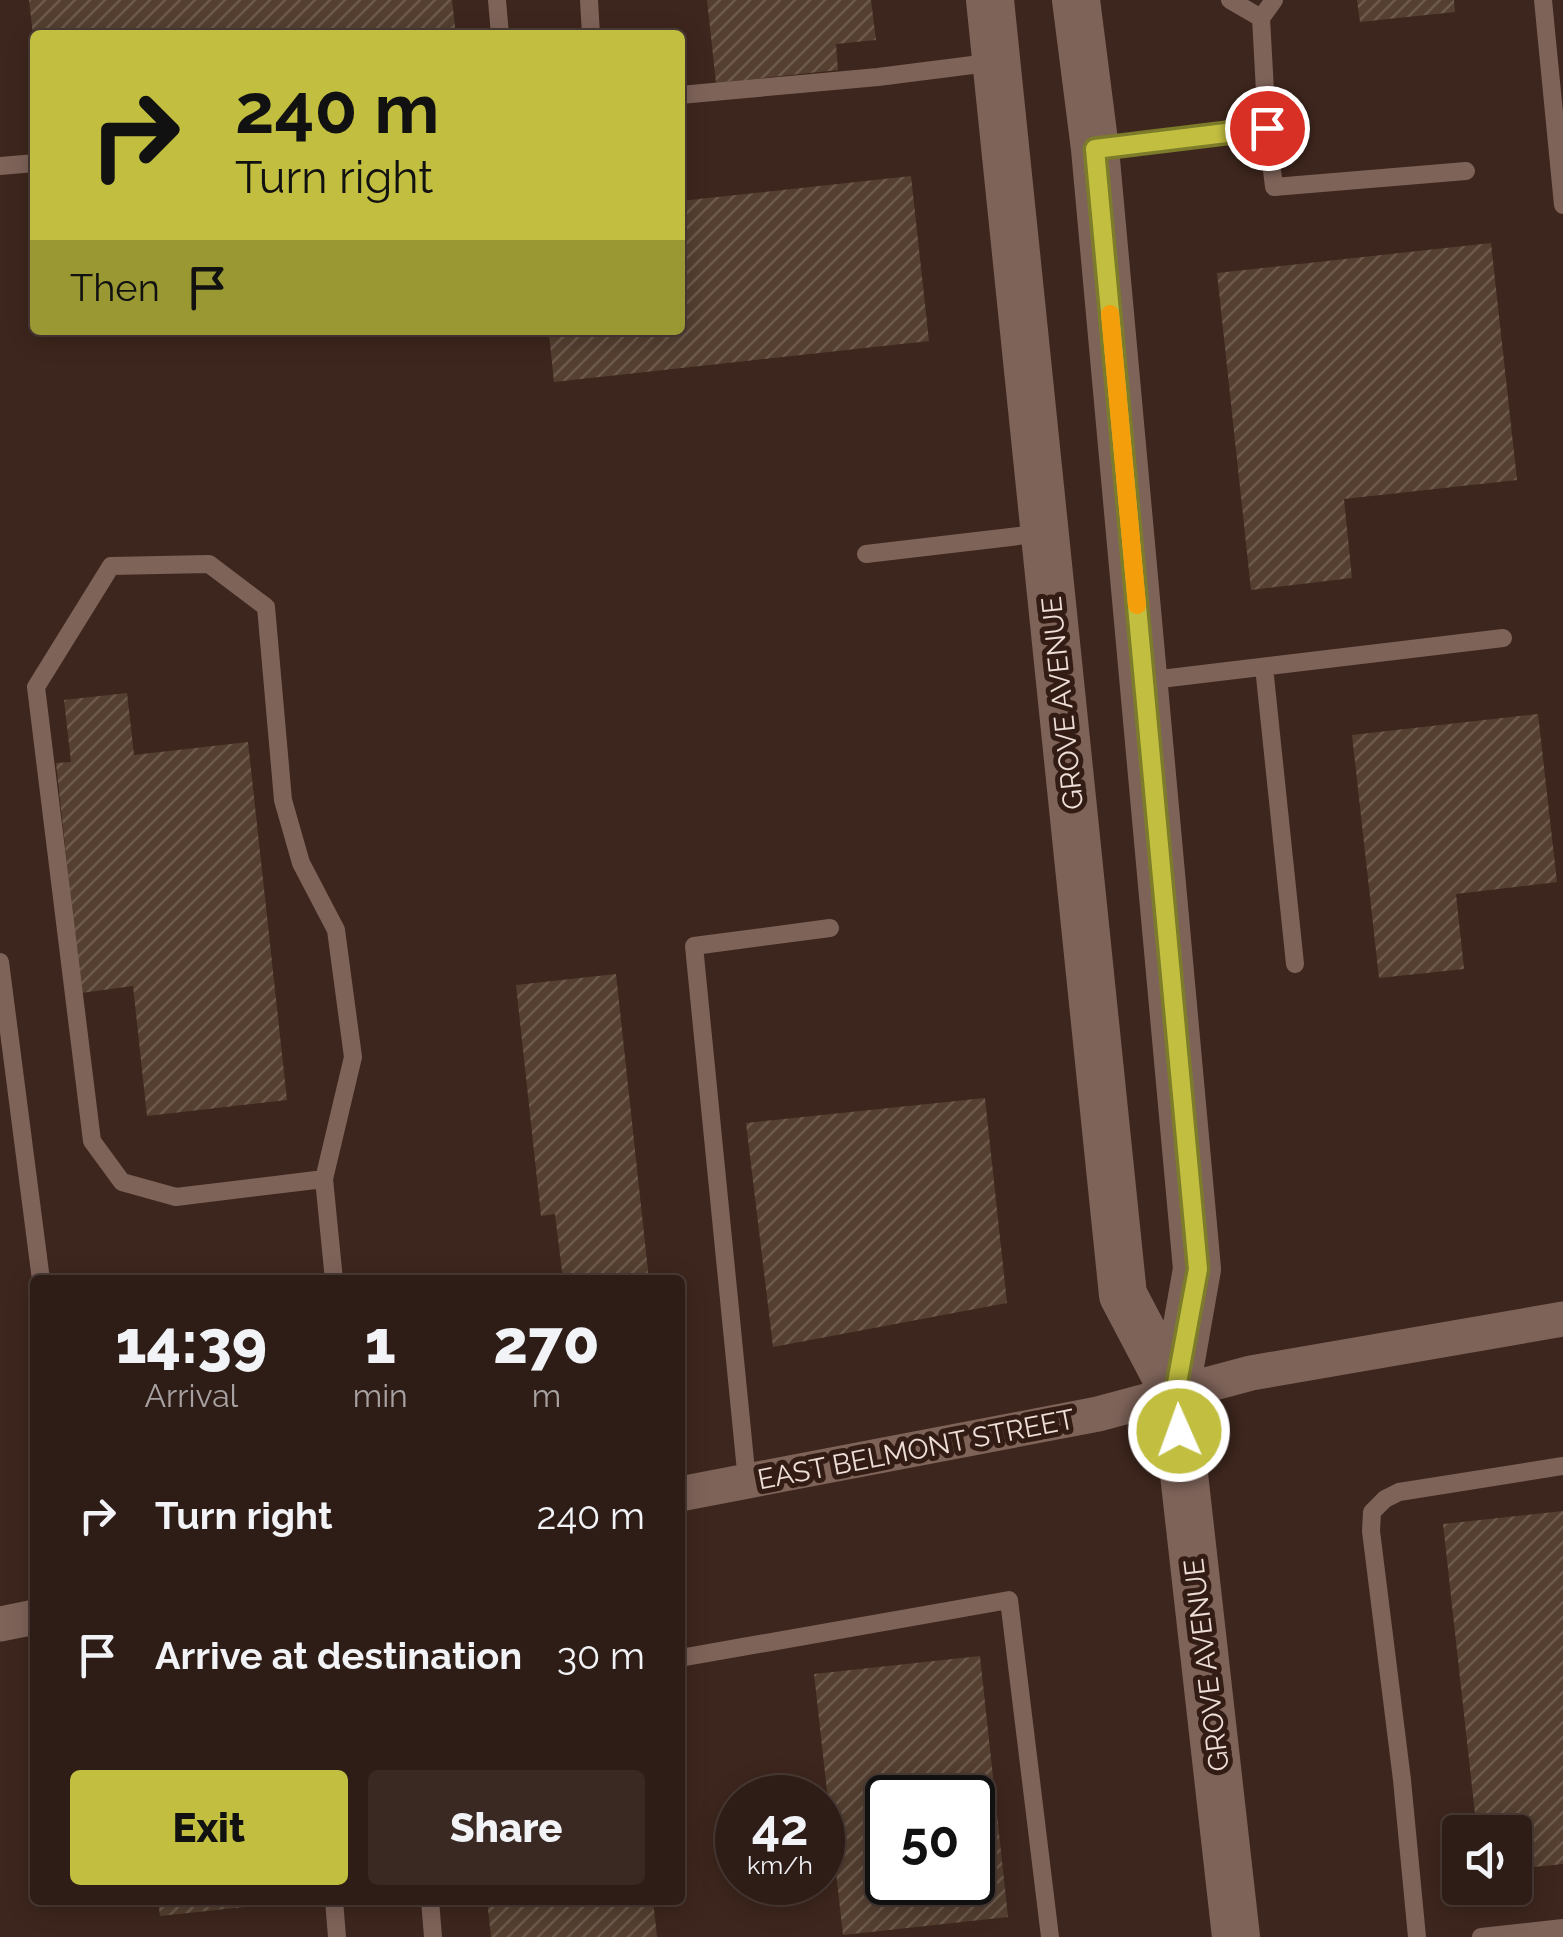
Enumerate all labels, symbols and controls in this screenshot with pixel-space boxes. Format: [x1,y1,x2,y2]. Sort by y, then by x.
text: 240 m [235,67,439,149]
icon: right [70,70,200,200]
pin [1225,86,1310,171]
icon: arrive [1240,101,1295,156]
text: Turn right [235,151,433,204]
icon: arrive [180,260,235,315]
text: Then [70,265,160,310]
street label: GROVE AVENUE [1035,595,1090,811]
text: 14:39 [116,1307,267,1377]
text: 1 [365,1307,396,1377]
text: 270 [493,1307,599,1377]
text: Arrival [144,1377,238,1414]
text: min [353,1377,408,1414]
text: m [532,1377,561,1414]
position arrow [1127,1379,1231,1483]
street label: EAST BELMONT STREET [755,1403,1077,1496]
icon: right [70,1488,125,1543]
text: Turn right [155,1493,332,1538]
text: 240 m [537,1493,645,1538]
street label: GROVE AVENUE [1177,1557,1236,1773]
icon: arrive [70,1628,125,1683]
text: Arrive at destination [155,1633,522,1678]
text: 30 m [557,1633,645,1678]
button: Exit [70,1770,348,1885]
button: Share [368,1770,645,1885]
speed limit sign: 50 [865,1775,995,1905]
text: 42 [752,1798,808,1857]
map controls [1442,1815,1532,1905]
button: sound [1442,1815,1532,1905]
text: km/h [747,1850,813,1880]

